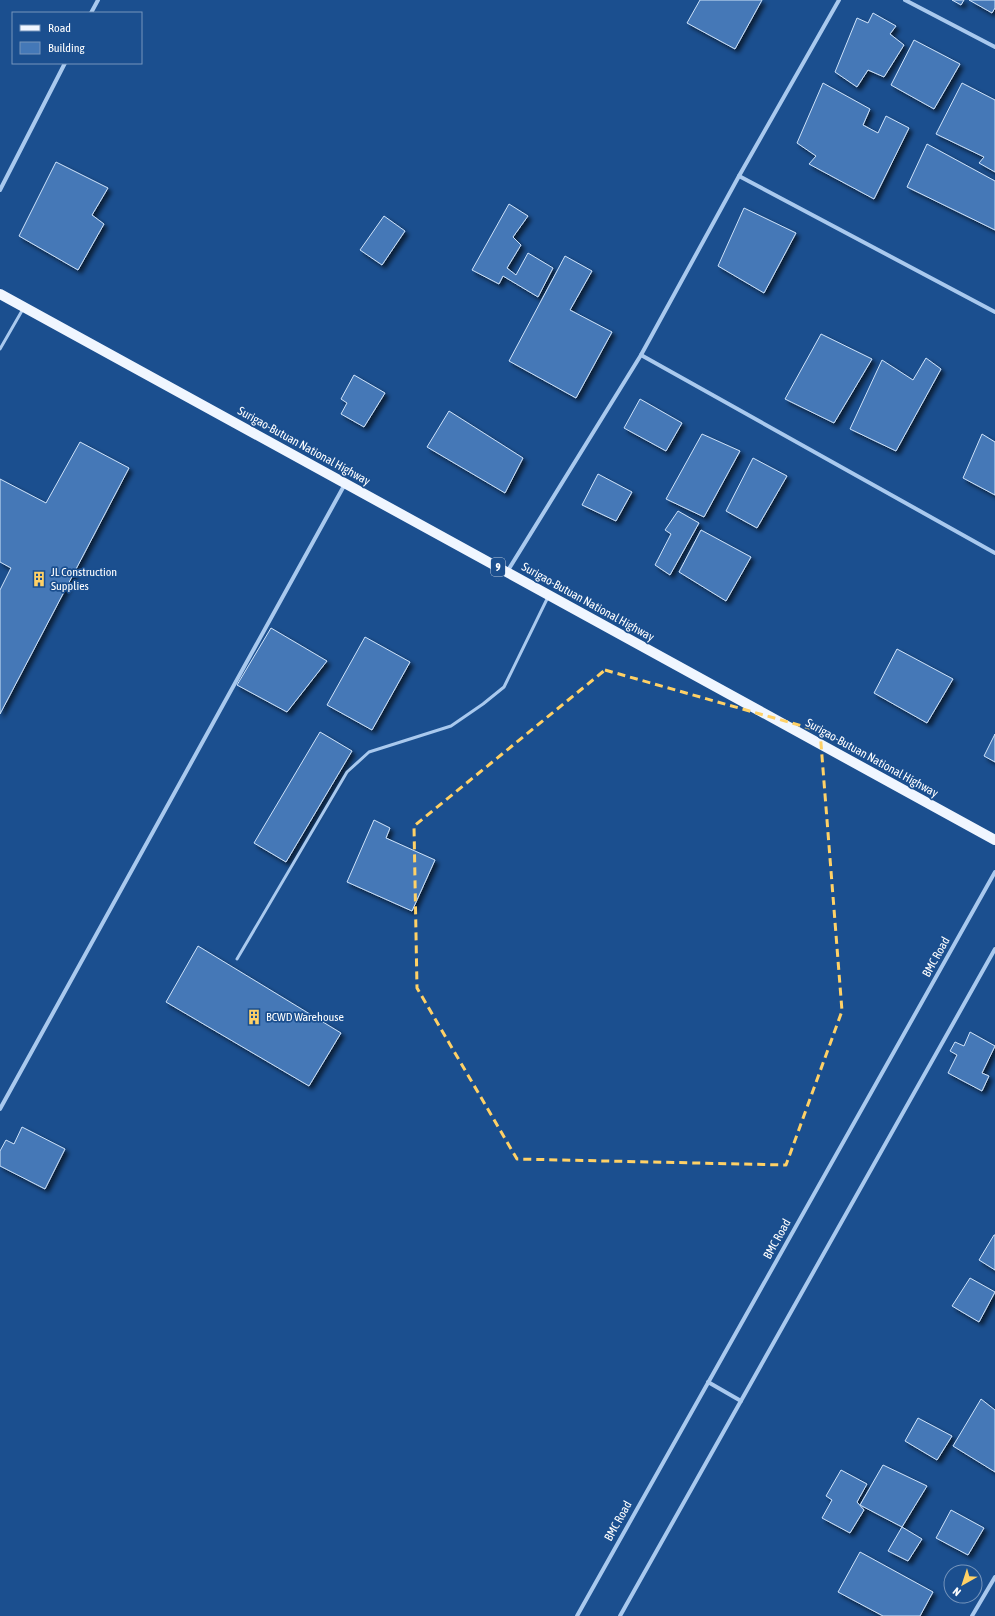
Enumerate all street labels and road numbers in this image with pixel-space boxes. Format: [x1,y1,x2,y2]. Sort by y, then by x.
street label: Surigao-Butuan National Highway [235,404,373,488]
road number: 9 [491,558,505,576]
street label: Surigao-Butuan National Highway [519,560,657,644]
street label: Surigao-Butuan National Highway [803,716,941,800]
street label: BMC Road [919,935,953,979]
street label: BMC Road [760,1217,794,1261]
street label: BMC Road [601,1499,635,1543]

